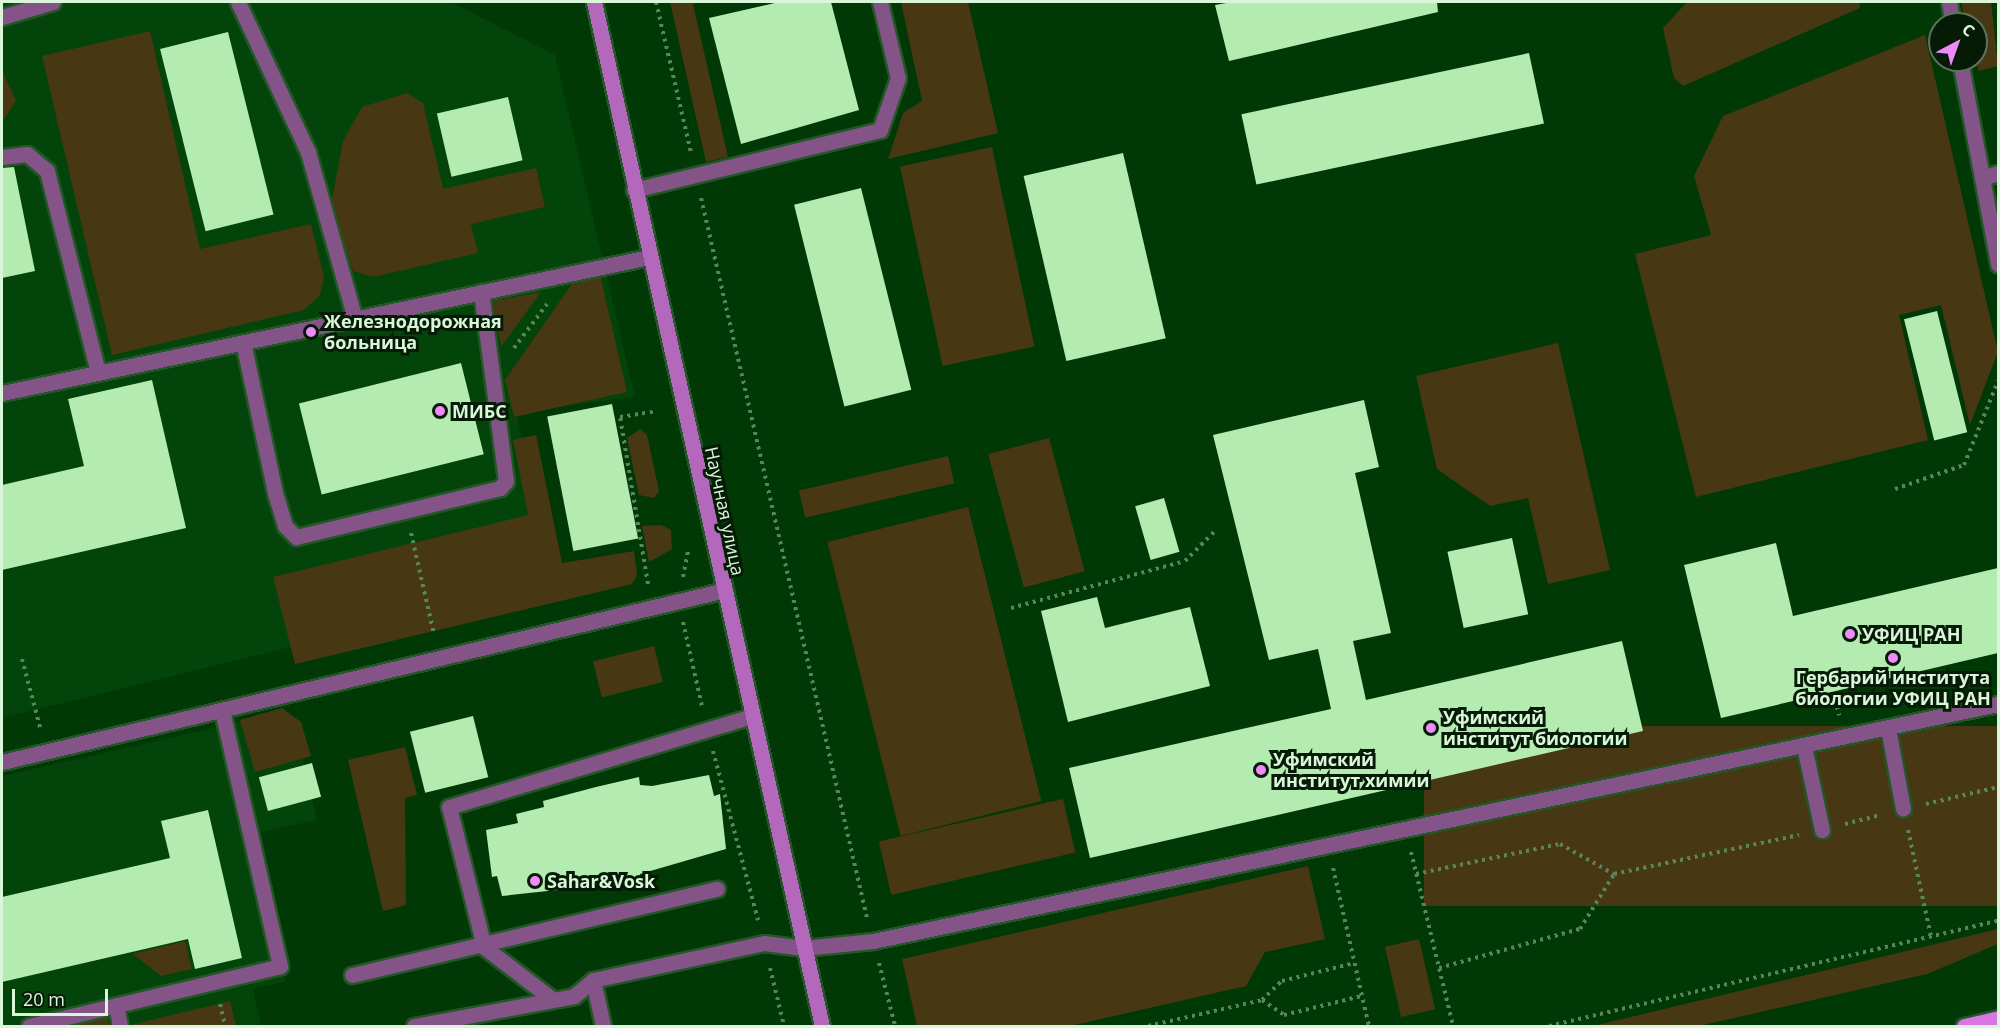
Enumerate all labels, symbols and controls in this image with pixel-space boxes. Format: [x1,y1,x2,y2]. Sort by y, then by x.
north arrow [1928,12,1988,72]
text: С [1957,18,1980,42]
place label: Железнодорожная больница [324,311,502,354]
marker: Железнодорожная больница [302,323,320,341]
place label: МИБС [452,400,507,422]
marker: МИБС [433,404,447,418]
street label: Научная улица [701,445,749,577]
place label: УФИЦ РАН [1862,623,1960,645]
marker: УФИЦ РАН [1843,627,1857,641]
marker: Гербарий института биологии УФИЦ РАН [1886,651,1900,665]
place label: Гербарий института биологии УФИЦ РАН [1795,667,1991,710]
place label: Уфимский институт биологии [1443,707,1627,750]
marker: Уфимский институт биологии [1424,721,1438,735]
place label: Уфимский институт химии [1273,749,1429,792]
marker: Уфимский институт химии [1254,763,1268,777]
place label: Sahar&Vosk [547,870,655,892]
marker: Sahar&Vosk [528,874,542,888]
scale bar [15,977,111,1015]
text: 20 m [23,987,65,1011]

